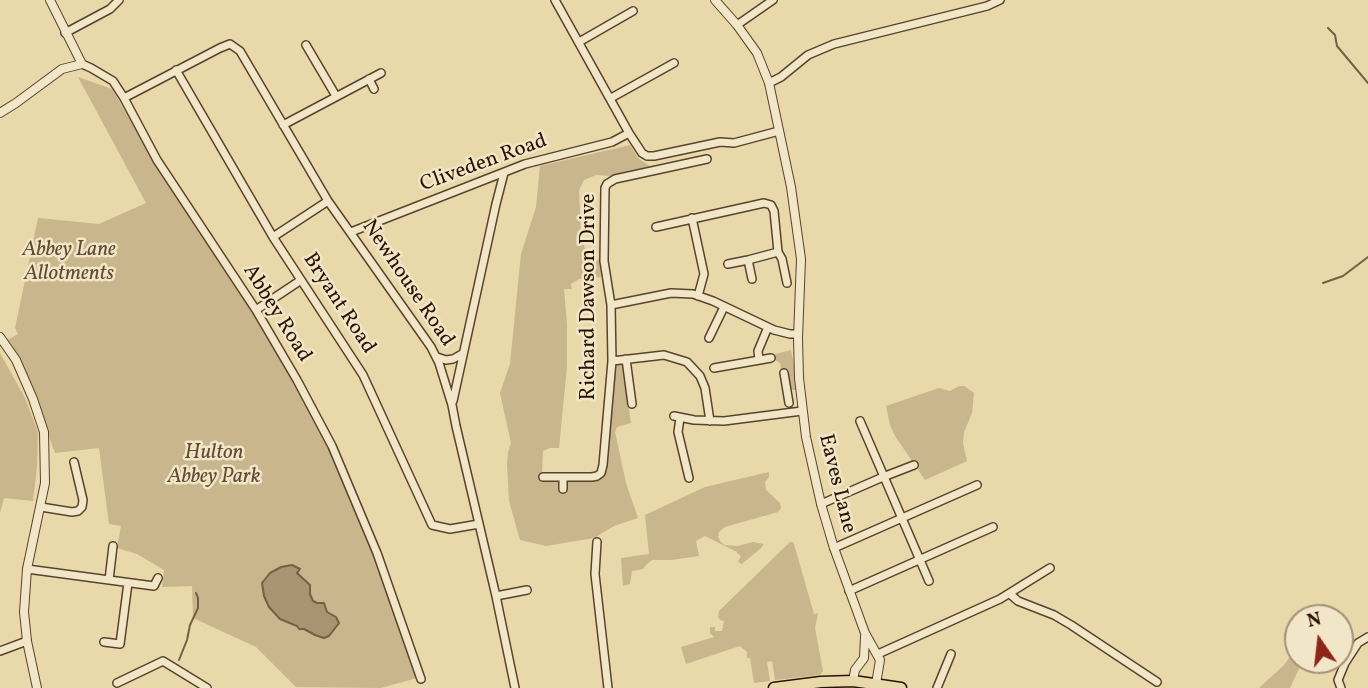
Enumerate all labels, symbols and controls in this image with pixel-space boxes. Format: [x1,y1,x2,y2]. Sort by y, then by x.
street label: Cliveden Road [417,129,551,199]
street label: Richard Dawson Drive [577,194,603,400]
street label: Newhouse Road [355,216,459,352]
park label: Abbey Lane Allotments [22,238,116,288]
street label: Bryant Road [296,249,380,359]
street label: Abbey Road [236,261,316,367]
street label: Eaves Lane [812,432,860,536]
park label: Hulton Abbey Park [168,441,260,491]
north arrow [1284,604,1354,674]
text: N [1305,606,1324,635]

